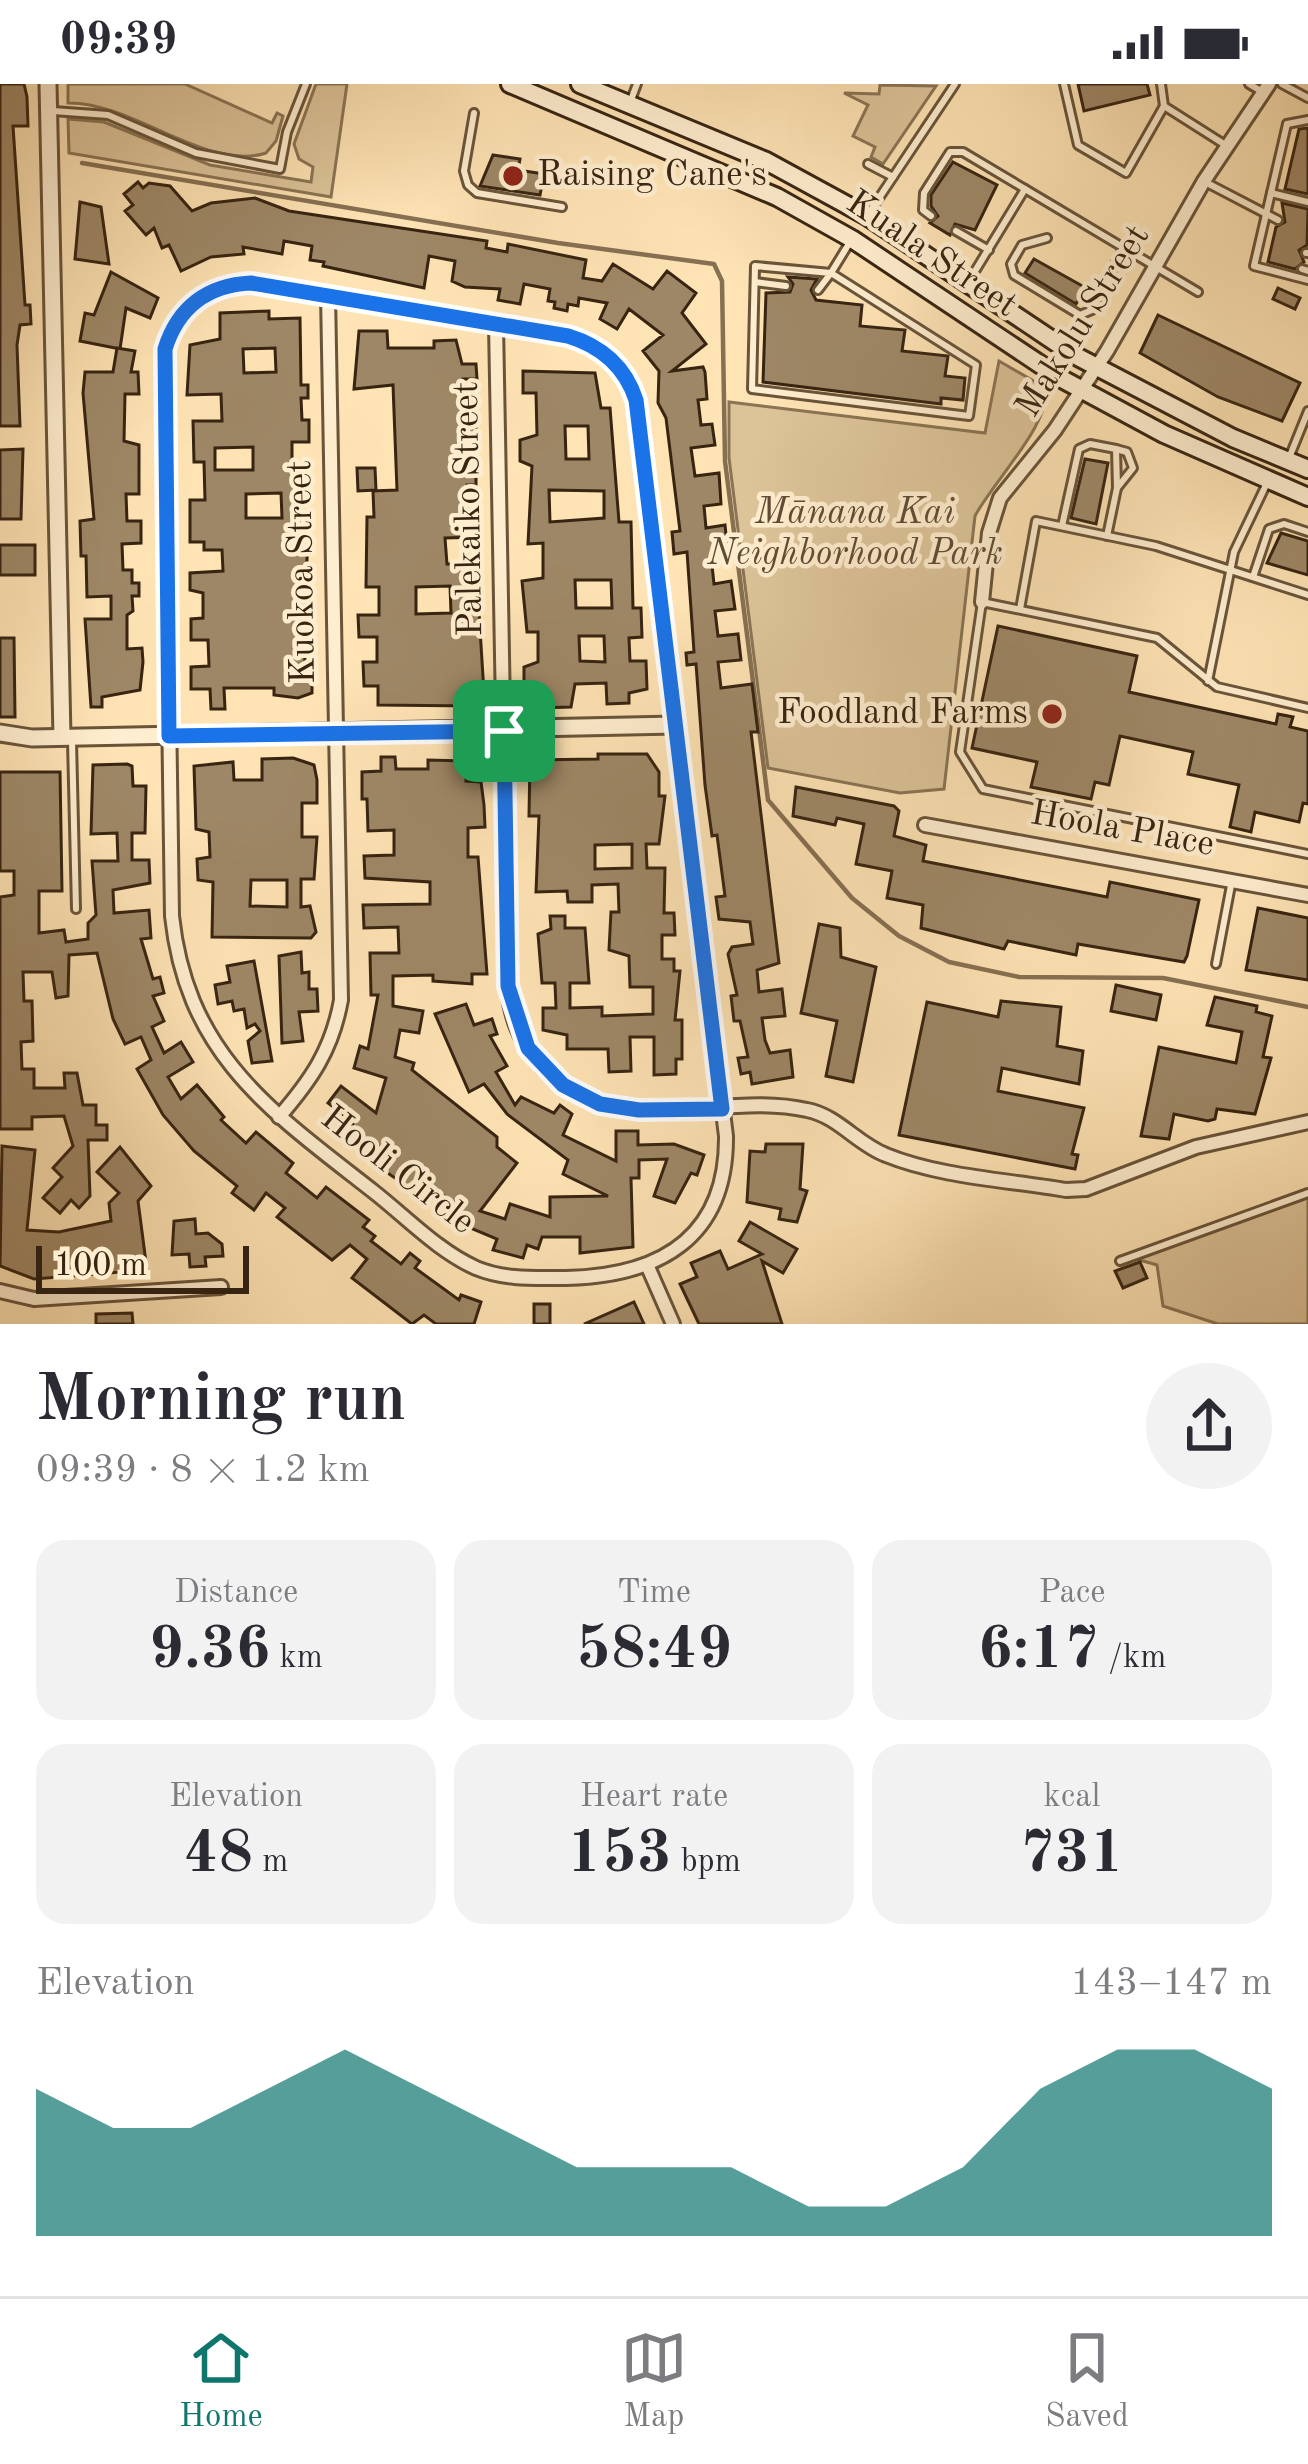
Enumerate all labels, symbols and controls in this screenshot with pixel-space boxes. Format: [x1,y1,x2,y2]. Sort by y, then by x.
text: 09:39 [60,19,177,64]
place label: Raising Cane's [537,158,767,194]
marker: Raising Cane's [500,163,526,189]
street label: Kuala Street [839,185,1023,325]
street label: Makolu Street [1011,220,1157,424]
street label: Palekaiko Street [450,381,490,637]
street label: Kuokoa Street [283,460,323,684]
park label: Mānana Kai Neighborhood Park [706,496,1003,573]
pin [453,680,555,782]
place label: Foodland Farms [777,696,1028,732]
icon: arrive [471,698,537,764]
marker: Foodland Farms [1039,701,1065,727]
street label: Hoola Place [1027,796,1217,864]
street label: Hooli Circle [313,1100,481,1242]
scale bar [36,1240,249,1293]
text: 100 m [54,1250,147,1283]
button: share [1146,1363,1272,1489]
text: Morning run [36,1369,406,1435]
text: 09:39 · 8 × 1.2 km [36,1451,370,1490]
text: Distance [174,1577,298,1610]
text: Time [617,1577,691,1610]
text: Pace [1039,1577,1105,1610]
text: 9.36 [149,1621,270,1681]
text: 58:49 [576,1621,732,1681]
text: 6:17 [978,1621,1099,1681]
text: km [270,1642,323,1675]
text: /km [1099,1642,1166,1675]
text: Elevation [169,1781,303,1814]
text: Heart rate [580,1781,728,1814]
text: kcal [1044,1781,1100,1814]
text: 48 [183,1825,253,1885]
text: 153 [567,1825,671,1885]
text: 731 [1020,1825,1124,1885]
text: m [253,1846,289,1879]
text: bpm [671,1846,741,1879]
text: Elevation [36,1964,195,2003]
text: 143–147 m [1070,1964,1272,2003]
tab: Home [179,2325,263,2438]
tab: Map [621,2325,687,2438]
tab: Saved [1045,2325,1129,2438]

